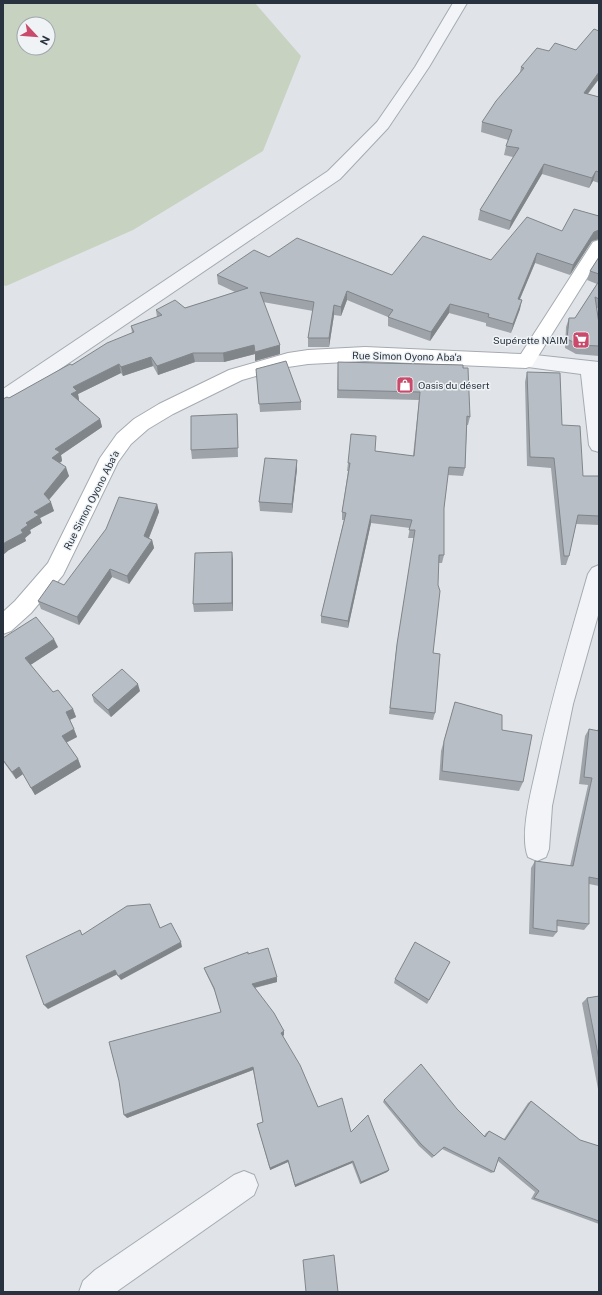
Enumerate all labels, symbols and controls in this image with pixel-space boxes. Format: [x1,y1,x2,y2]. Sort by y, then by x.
north arrow [16,16,56,56]
text: N [38,34,52,47]
supermarket icon: Supérette NAIM [571,330,591,350]
place label: Supérette NAIM [493,334,568,346]
street label: Rue Simon Oyono Aba'a [352,349,462,363]
shop icon: Oasis du désert [395,375,415,395]
place label: Oasis du désert [418,379,490,391]
street label: Rue Simon Oyono Aba'a [61,448,121,552]

